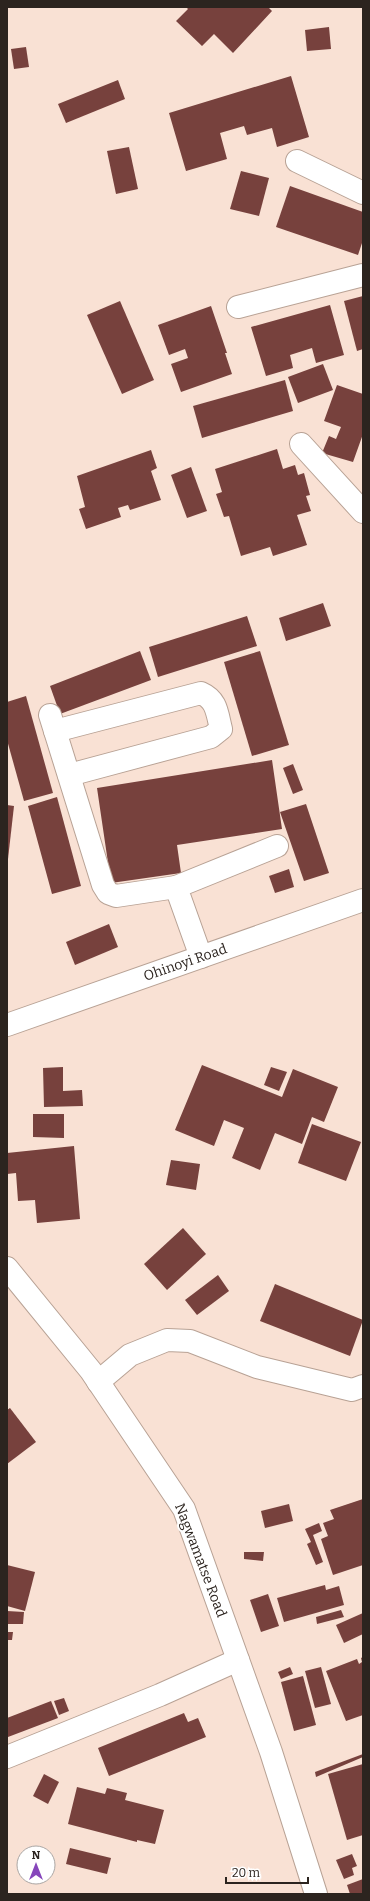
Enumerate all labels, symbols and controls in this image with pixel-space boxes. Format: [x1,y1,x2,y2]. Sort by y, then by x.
street label: Ohinoyi Road [141,940,229,985]
street label: Nagwamatse Road [171,1501,230,1620]
north arrow [16,1845,56,1885]
text: N [32,1849,41,1862]
scale bar [226,1859,308,1885]
text: 20 m [232,1866,261,1880]

